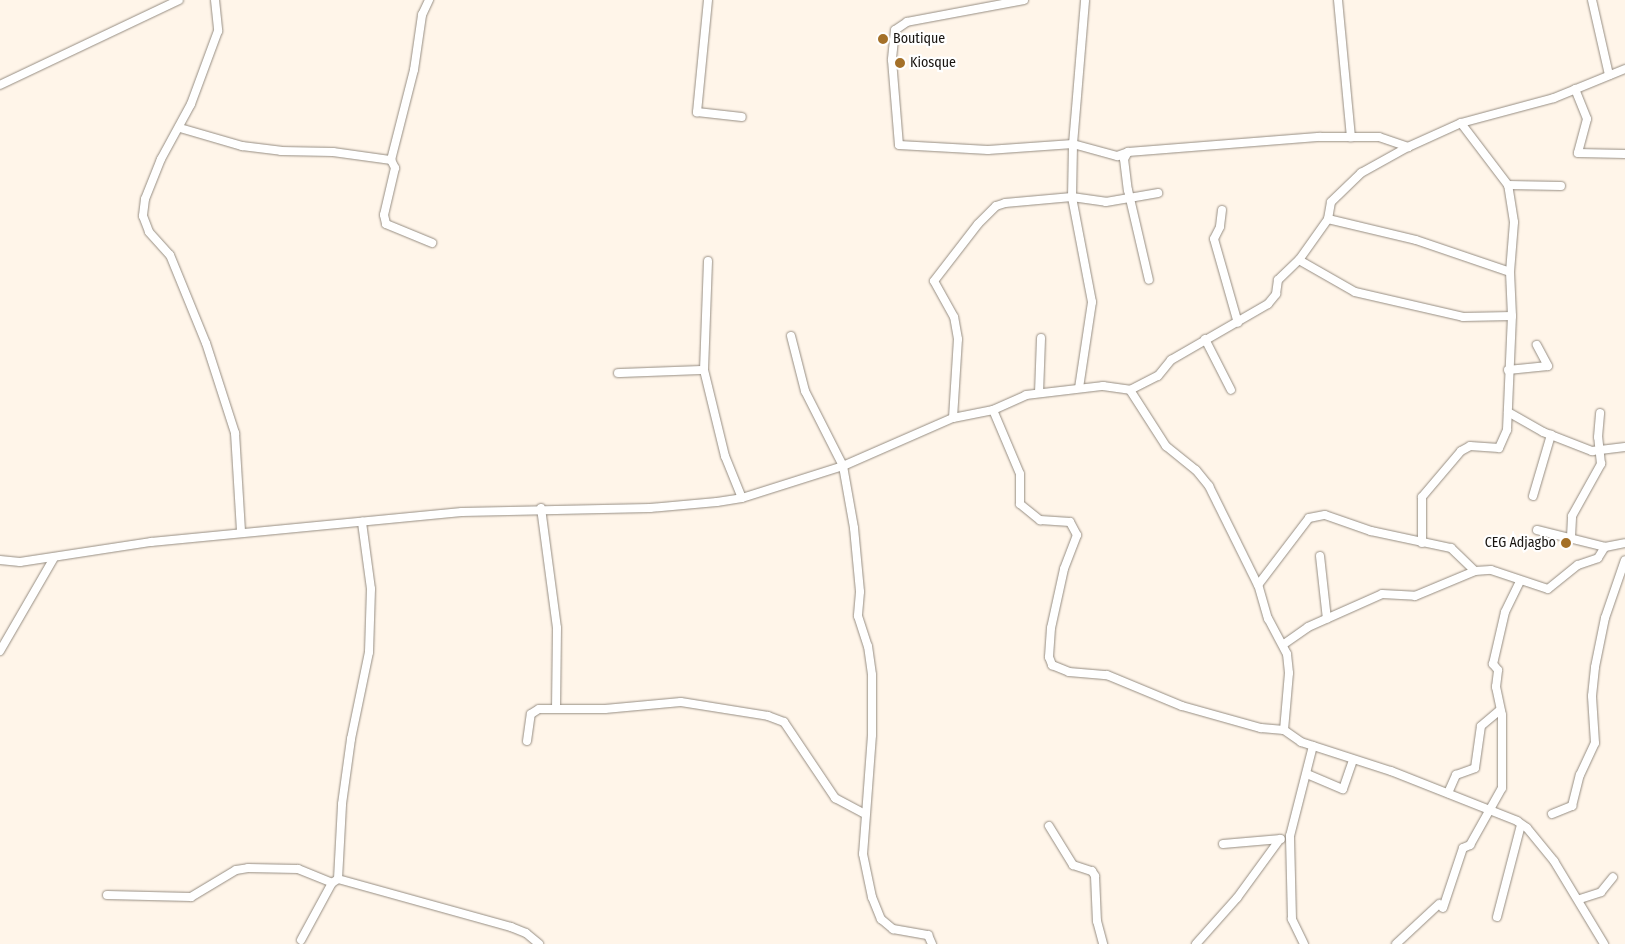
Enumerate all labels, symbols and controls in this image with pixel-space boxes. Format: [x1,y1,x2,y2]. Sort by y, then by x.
place label: Boutique [893,31,945,47]
marker: Boutique [877,33,889,45]
place label: Kiosque [910,55,956,71]
marker: Kiosque [894,57,906,69]
place label: CEG Adjagbo [1485,535,1556,551]
marker: CEG Adjagbo [1560,537,1572,549]

